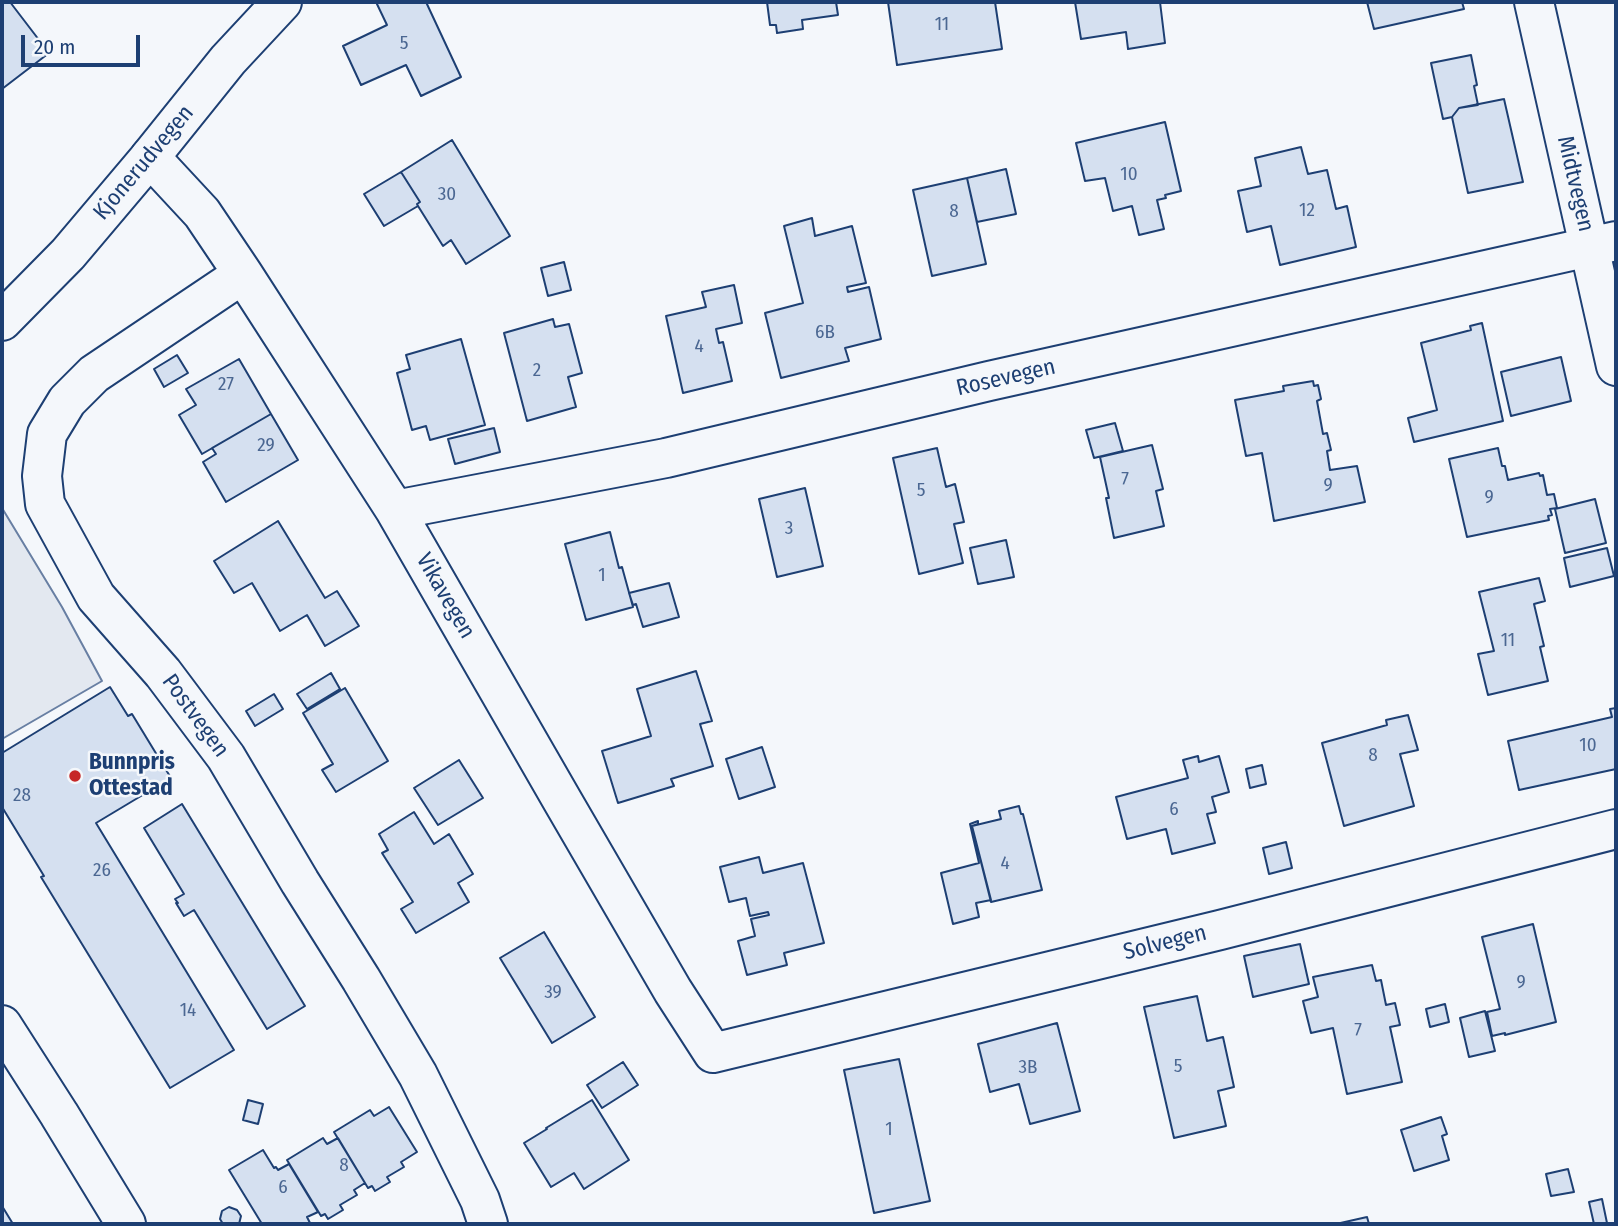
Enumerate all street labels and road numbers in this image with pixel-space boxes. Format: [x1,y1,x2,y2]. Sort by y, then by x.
street label: Kjonerudvegen [88,100,200,226]
street label: Midtvegen [1551,133,1599,235]
street label: Rosevegen [954,353,1058,403]
street label: Vikavegen [409,548,481,644]
street label: Postvegen [156,669,234,763]
street label: Solvegen [1121,919,1209,967]

